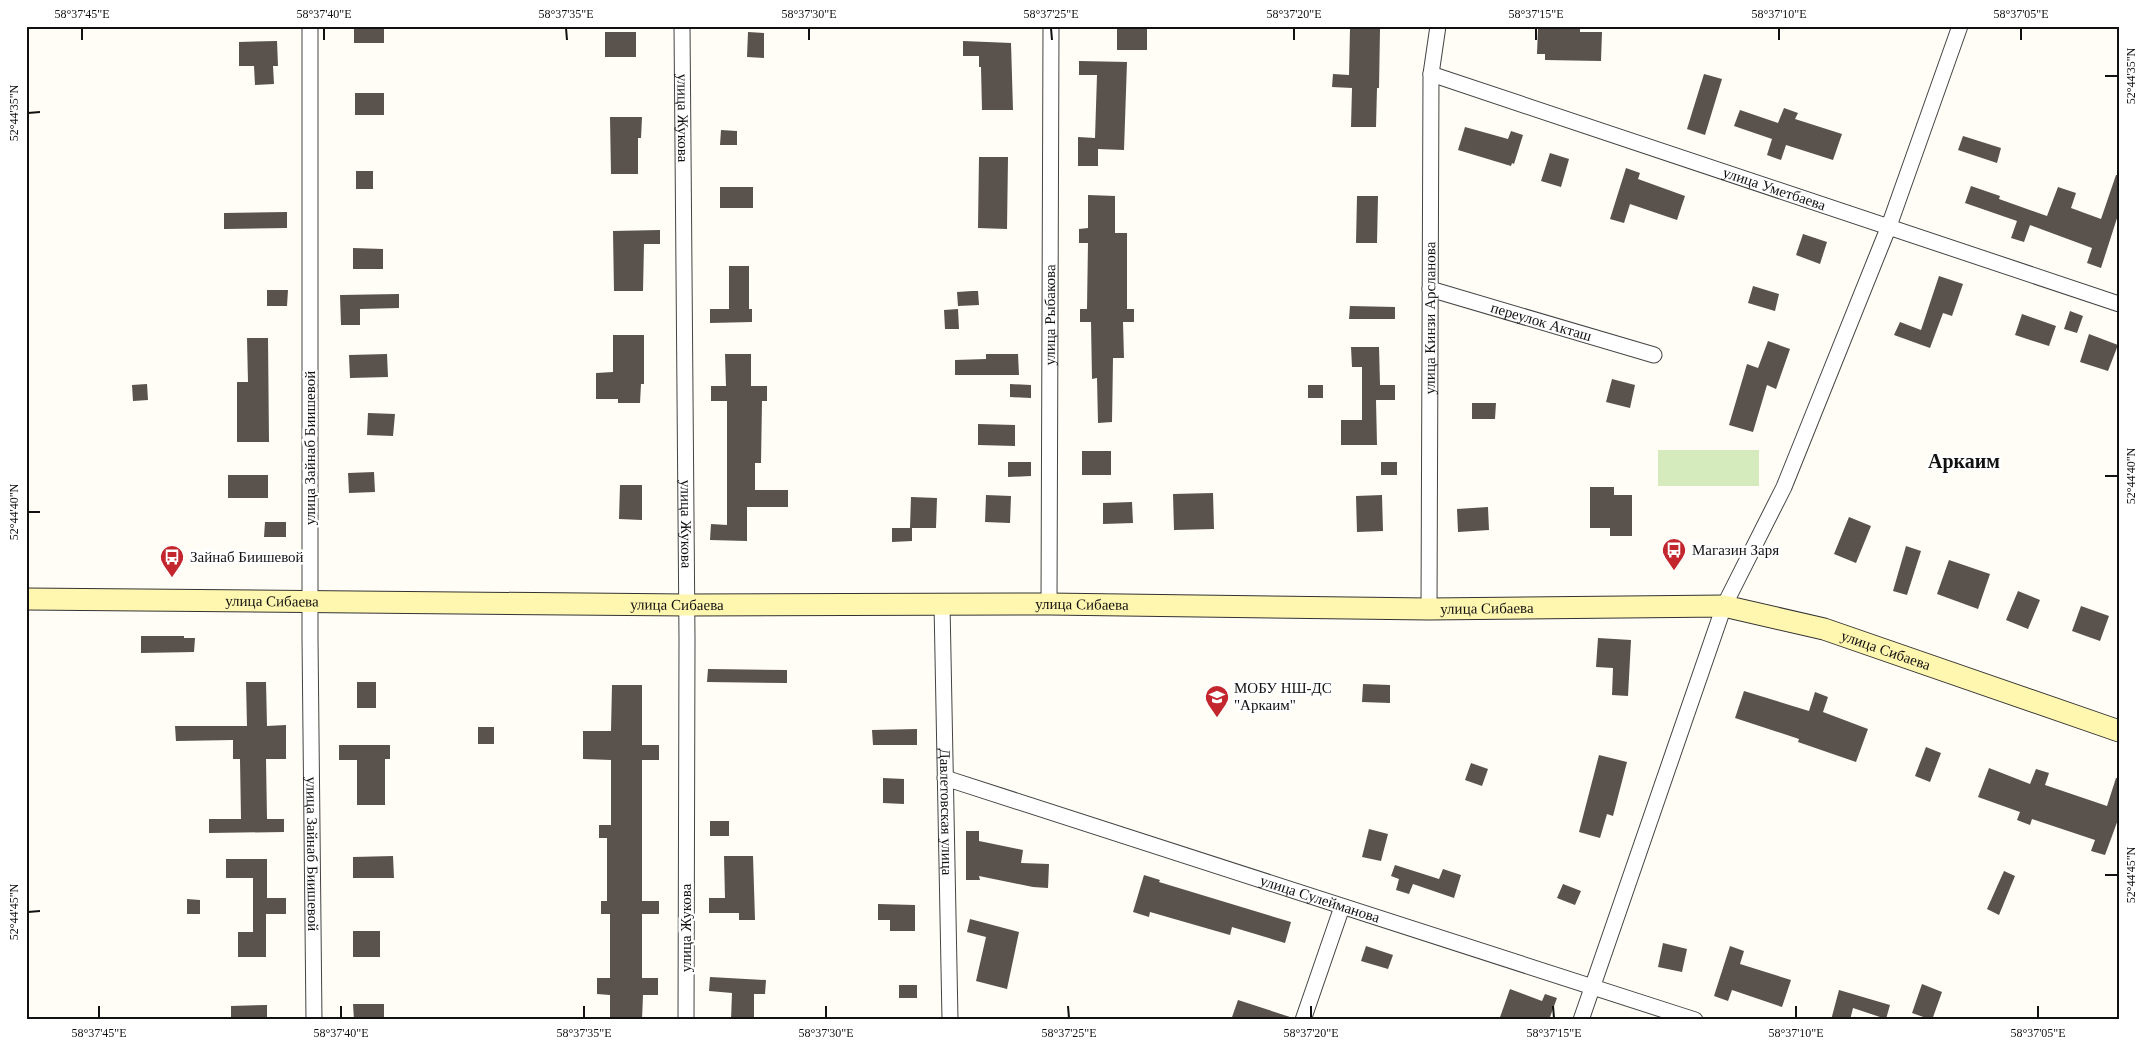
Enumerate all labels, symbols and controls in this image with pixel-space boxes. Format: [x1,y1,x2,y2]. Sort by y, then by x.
text: 58°37'45"E [54,7,110,21]
text: 58°37'40"E [296,7,352,21]
text: 58°37'35"E [538,7,594,21]
text: 58°37'30"E [781,7,837,21]
text: 58°37'25"E [1023,7,1079,21]
text: 58°37'20"E [1266,7,1322,21]
text: 58°37'15"E [1508,7,1564,21]
text: 58°37'10"E [1751,7,1807,21]
text: 58°37'05"E [1993,7,2049,21]
text: 52°44'35"N [2124,47,2138,104]
street label: улица Жукова [674,74,691,163]
text: 52°44'35"N [7,84,21,141]
street label: улица Уметбаева [1721,164,1828,213]
street label: улица Кинзи Арсланова [1422,241,1438,394]
street label: улица Рыбакова [1042,264,1058,366]
street label: переулок Акташ [1489,299,1594,344]
street label: улица Зайнаб Биишевой [302,371,318,525]
text: 52°44'40"N [2124,447,2138,504]
district label: Аркаим [1928,450,2000,473]
street label: улица Жукова [678,480,694,569]
text: 52°44'40"N [7,483,21,540]
bus stop icon: Магазин Заря [1661,537,1687,571]
place label: Магазин Заря [1692,542,1779,558]
bus stop icon: Зайнаб Биишевой [159,544,185,578]
place label: Зайнаб Биишевой [190,549,304,565]
street label: улица Сибаева [225,593,319,610]
street label: улица Сибаева [630,596,724,613]
street label: улица Сибаева [1035,596,1129,613]
street label: улица Сибаева [1440,600,1534,617]
street label: улица Сибаева [1839,628,1933,673]
place label: МОБУ НШ-ДС "Аркаим" [1234,680,1332,713]
school or university icon: МОБУ НШ-ДС "Аркаим" [1204,684,1230,718]
street label: Давлетовская улица [937,748,955,876]
street label: улица Зайнаб Биишевой [303,777,321,931]
text: 52°44'45"N [2124,846,2138,903]
street label: улица Сулейманова [1258,872,1382,926]
text: 52°44'45"N [7,883,21,940]
street label: улица Жукова [678,883,694,972]
text: 58°37'45"E [71,1026,127,1040]
text: 58°37'40"E [313,1026,369,1040]
text: 58°37'35"E [556,1026,612,1040]
text: 58°37'30"E [798,1026,854,1040]
text: 58°37'25"E [1041,1026,1097,1040]
text: 58°37'20"E [1283,1026,1339,1040]
text: 58°37'15"E [1526,1026,1582,1040]
text: 58°37'10"E [1768,1026,1824,1040]
text: 58°37'05"E [2010,1026,2066,1040]

